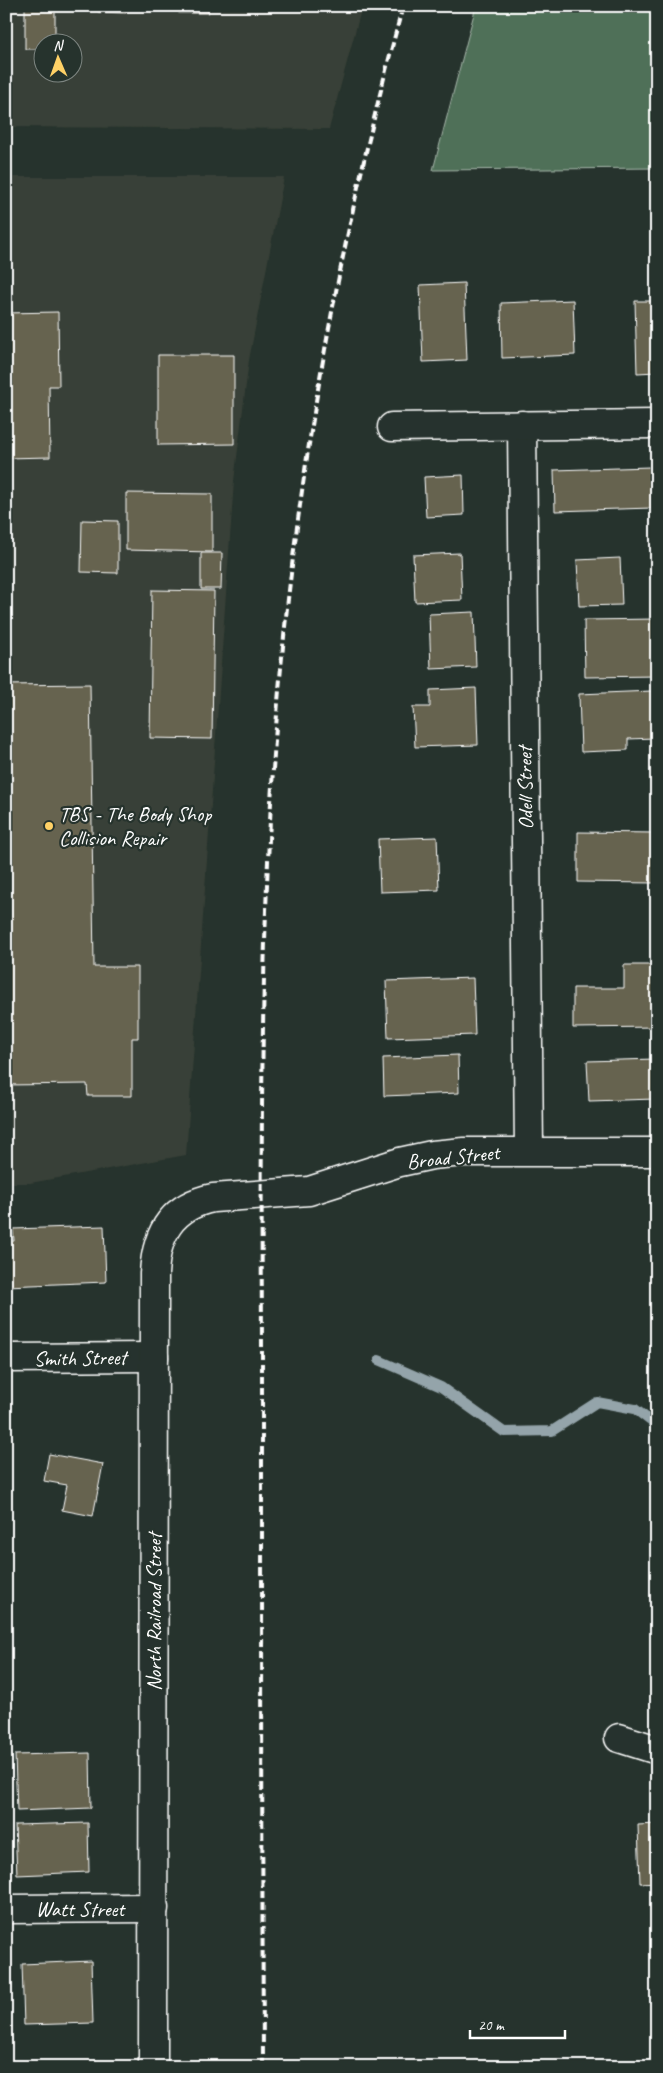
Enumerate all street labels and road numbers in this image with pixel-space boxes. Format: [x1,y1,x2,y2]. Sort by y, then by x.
street label: Odell Street [511,743,539,830]
street label: Broad Street [405,1139,503,1175]
street label: Smith Street [33,1344,130,1372]
street label: North Railroad Street [141,1530,167,1691]
street label: Watt Street [36,1896,126,1922]

